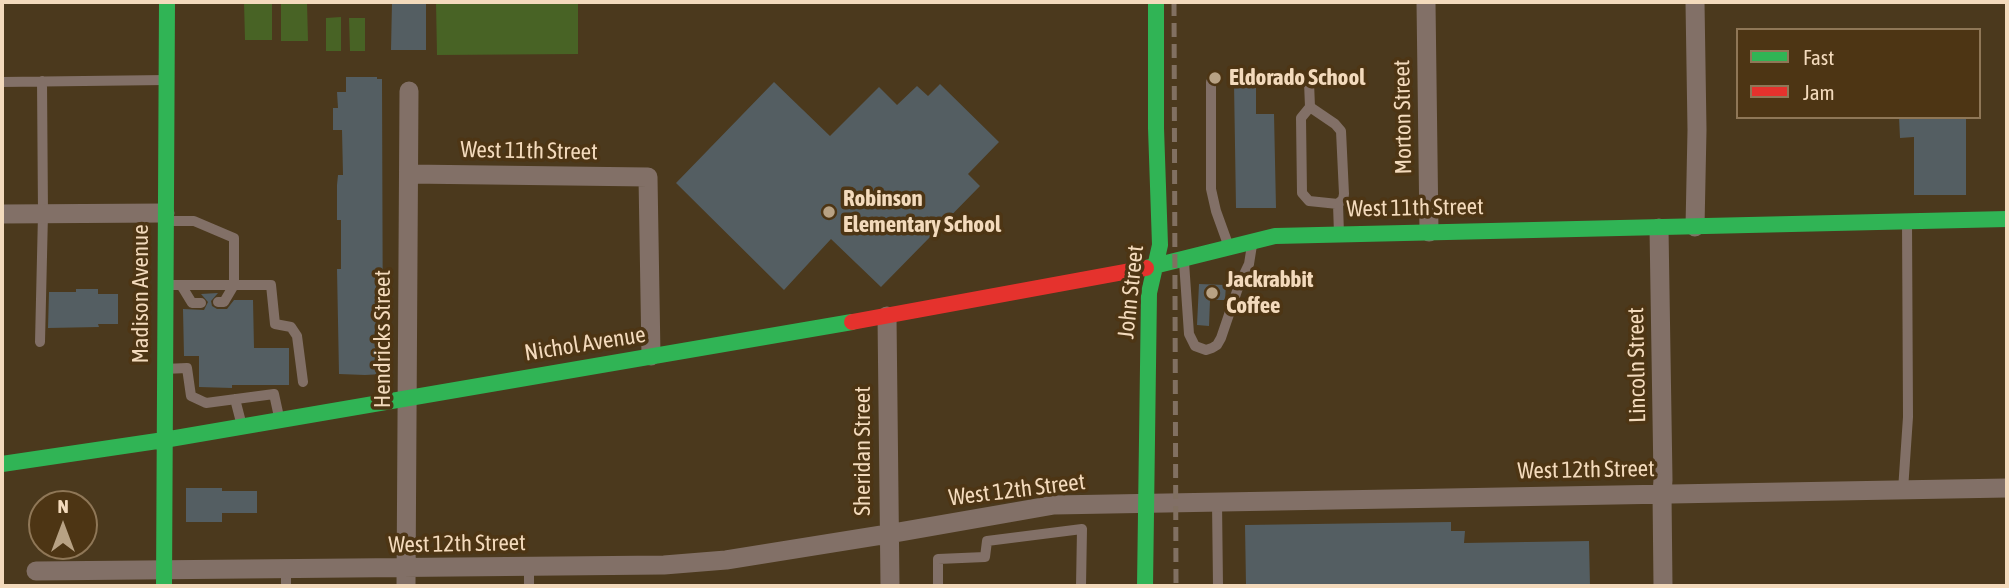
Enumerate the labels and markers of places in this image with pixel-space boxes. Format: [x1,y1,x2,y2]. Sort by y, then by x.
place label: Eldorado School [1229,64,1365,92]
marker: Eldorado School [1207,70,1223,86]
place label: Robinson Elementary School [843,185,1001,239]
marker: Robinson Elementary School [821,204,837,220]
place label: Jackrabbit Coffee [1226,266,1313,320]
marker: Jackrabbit Coffee [1204,285,1220,301]

